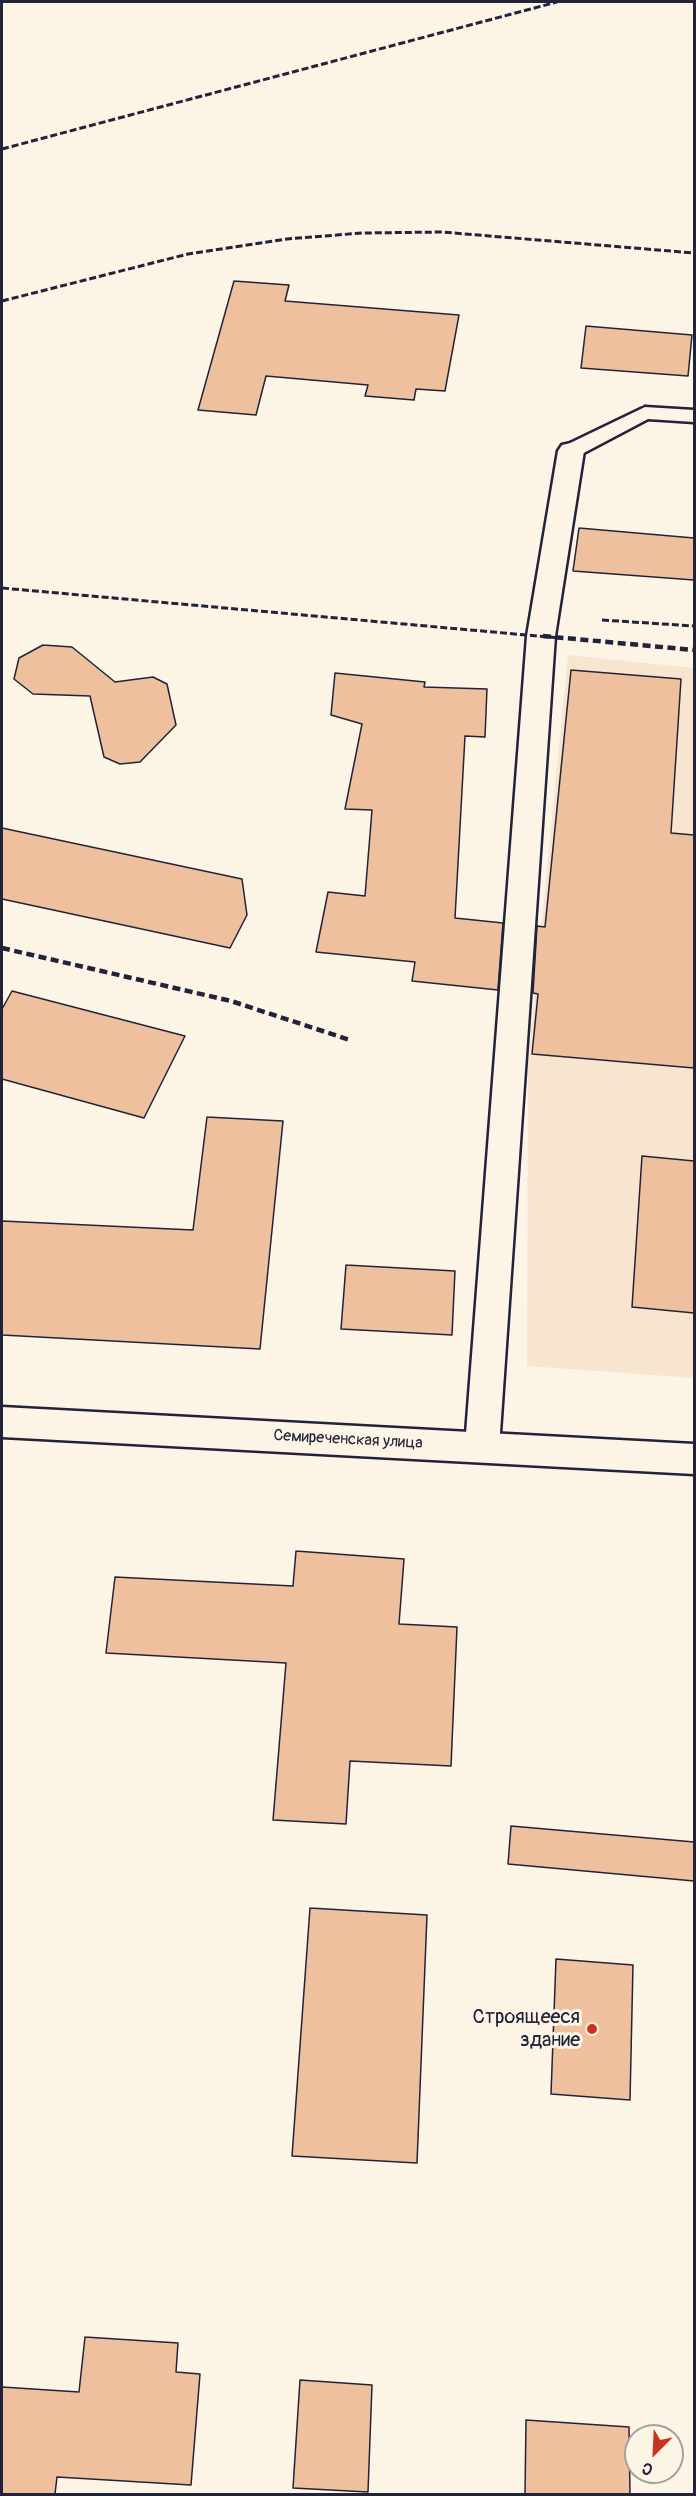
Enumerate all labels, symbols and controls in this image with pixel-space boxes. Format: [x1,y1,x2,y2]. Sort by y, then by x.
street label: Семиреченская улица [273,1427,423,1453]
place label: Строящееся здание [473,2006,580,2053]
marker: Строящееся здание [585,2022,599,2036]
north arrow [624,2424,684,2484]
text: С [639,2457,656,2480]

